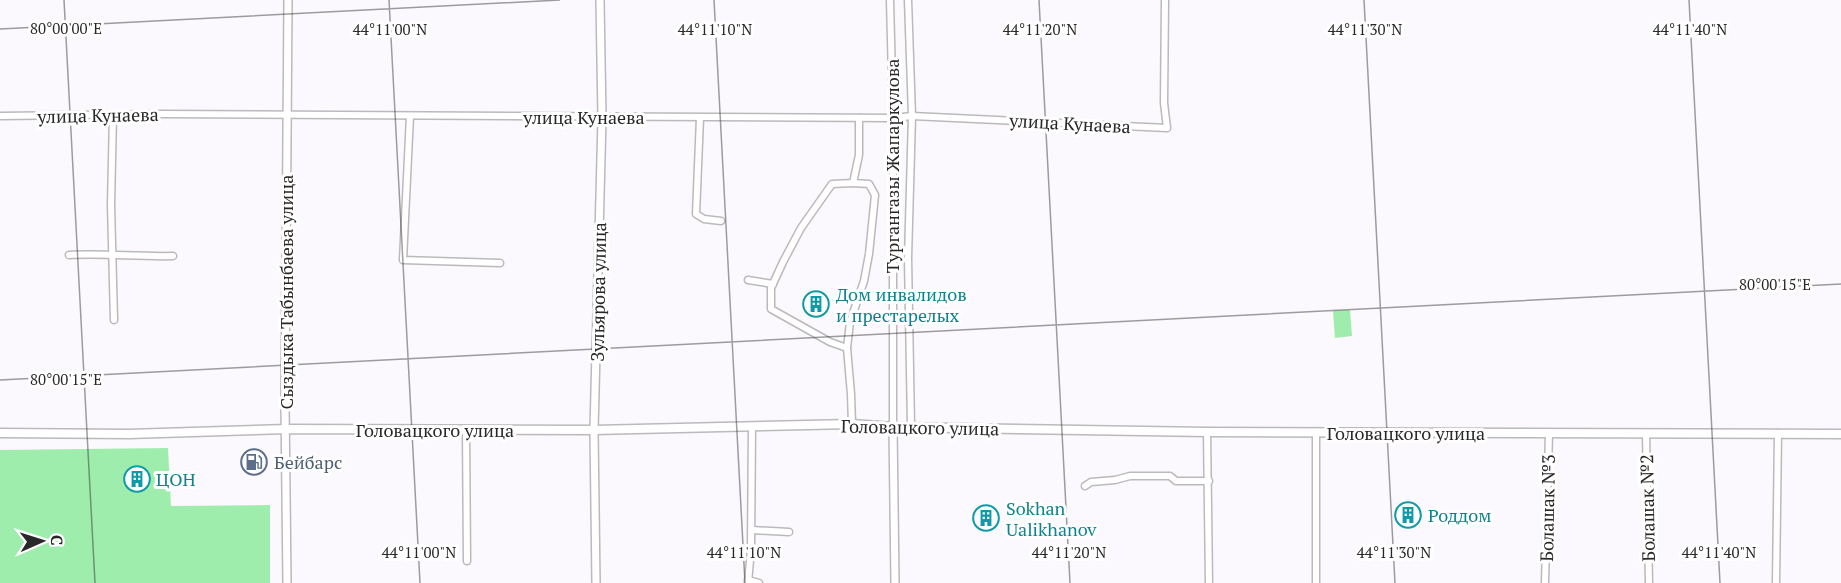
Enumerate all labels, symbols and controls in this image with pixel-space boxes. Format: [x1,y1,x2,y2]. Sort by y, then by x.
text: 80°00'00"E [30,18,102,38]
text: 44°11'00"N [353,19,427,39]
text: 44°11'10"N [678,19,752,39]
text: 44°11'20"N [1003,19,1077,39]
text: 44°11'30"N [1328,19,1402,39]
text: 44°11'40"N [1653,19,1727,39]
street label: Тургангазы Жапаркулова [880,59,904,273]
street label: улица Кунаева [36,102,159,128]
street label: улица Кунаева [522,105,645,129]
street label: улица Кунаева [1008,108,1131,138]
street label: Сыздыка Табынбаева улица [274,175,298,409]
street label: Зульярова улица [585,222,611,362]
text: 80°00'15"E [1739,274,1811,294]
place label: Дом инвалидов и престарелых [836,282,967,327]
building icon: Дом инвалидов и престарелых [801,289,831,319]
text: 80°00'15"E [30,369,102,389]
street label: Головацкого улица [841,414,999,440]
street label: Головацкого улица [356,418,514,442]
street label: Головацкого улица [1327,421,1485,445]
fuel station icon: Бейбарс [239,447,269,477]
place label: Бейбарс [274,450,342,474]
street label: Болашак №3 [1534,454,1560,562]
street label: Болашак №2 [1634,454,1660,562]
building icon: ЦОН [122,464,152,494]
place label: ЦОН [156,467,196,491]
place label: Sokhan Ualikhanov [1006,496,1097,541]
building icon: Роддом [1393,500,1423,530]
building icon: Sokhan Ualikhanov [971,503,1001,533]
place label: Роддом [1428,503,1492,527]
north arrow [12,511,72,571]
text: С [46,534,68,546]
text: 44°11'00"N [382,542,456,562]
text: 44°11'10"N [707,542,781,562]
text: 44°11'20"N [1032,542,1106,562]
text: 44°11'30"N [1357,542,1431,562]
text: 44°11'40"N [1682,542,1756,562]

